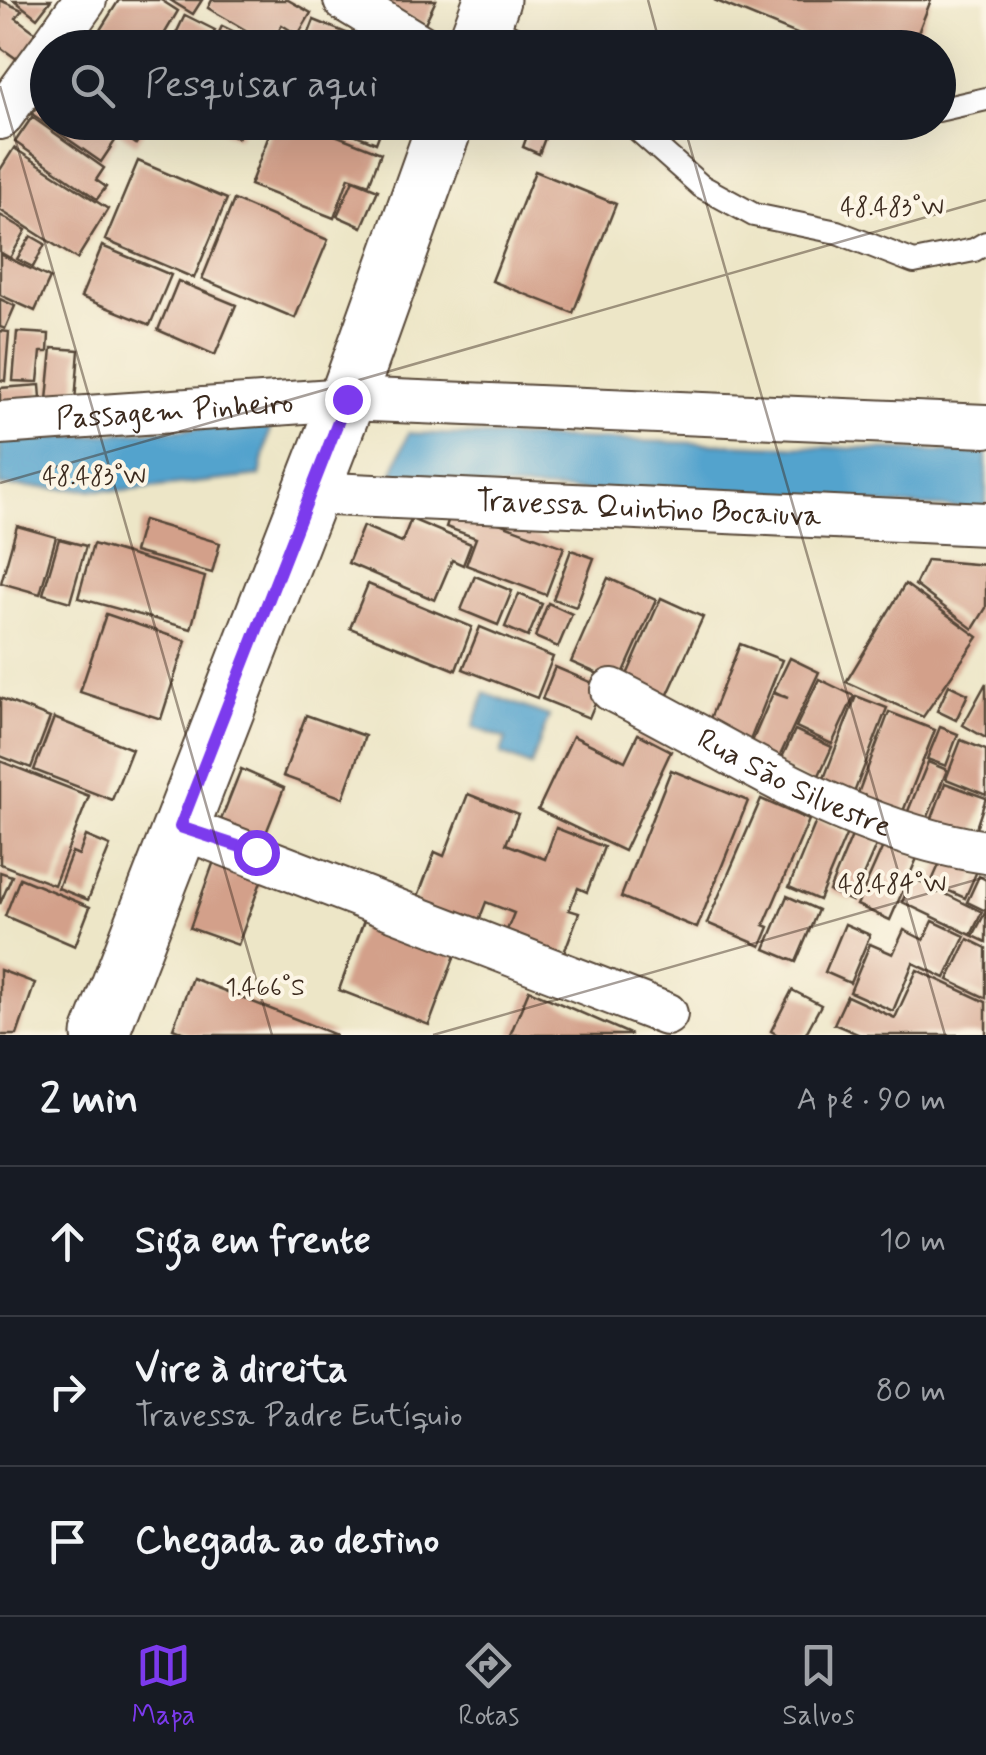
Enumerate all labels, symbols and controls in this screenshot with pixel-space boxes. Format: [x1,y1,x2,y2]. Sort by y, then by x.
search box [30,30,956,140]
icon: search [65,58,120,113]
text: Pesquisar aqui [145,61,378,110]
text: 48.483°W [840,192,944,225]
route end [325,377,371,423]
street label: Passagem Pinheiro [54,383,295,439]
text: 48.483°W [42,461,146,494]
street label: Travessa Quintino Bocaiuva [475,481,823,536]
street label: Rua São Silvestre [690,719,897,847]
route start [234,830,280,876]
text: 48.484°W [838,869,946,902]
text: 1.466°S [225,972,305,1005]
text: 2 min [40,1073,139,1128]
text: A pé · 90 m [797,1079,946,1121]
icon: ahead [40,1214,95,1269]
text: Siga em frente [135,1217,371,1266]
text: 10 m [879,1220,946,1262]
text: Vire à direita [135,1346,348,1395]
icon: right [40,1364,95,1419]
text: 80 m [876,1370,946,1412]
text: Travessa Padre Eutíquio [135,1395,463,1437]
icon: arrive [40,1514,95,1569]
text: Chegada ao destino [135,1517,439,1566]
tab: Mapa [132,1638,195,1735]
tab: Rotas [458,1638,519,1735]
tab: Salvos [782,1638,854,1735]

